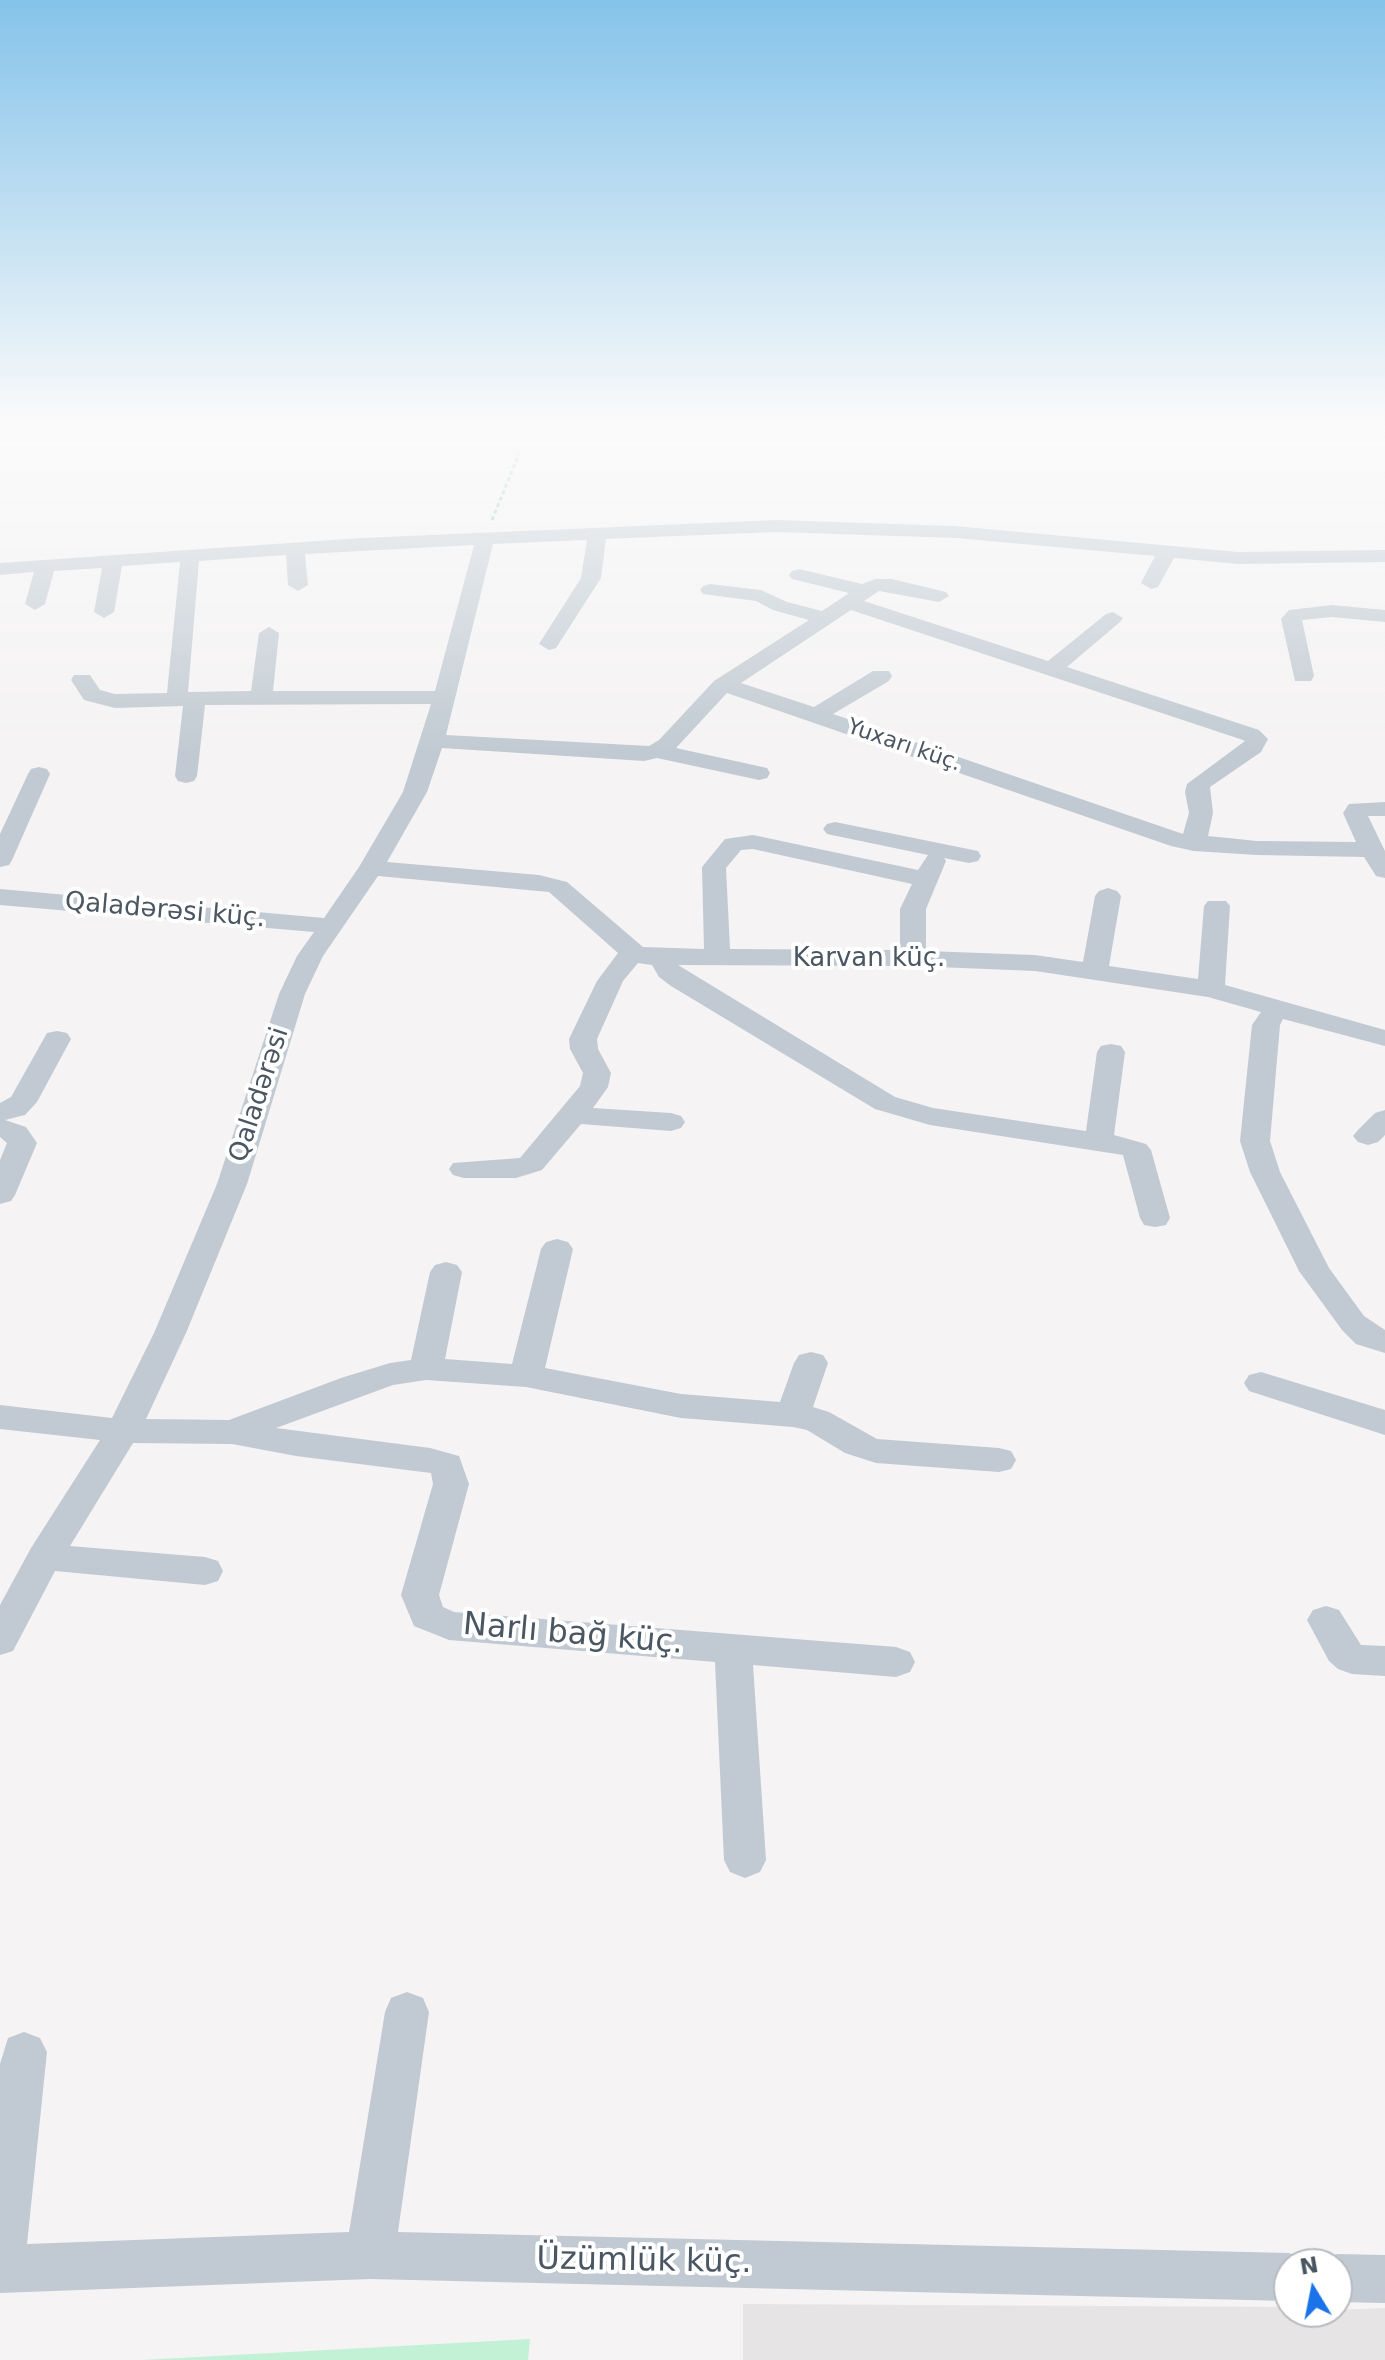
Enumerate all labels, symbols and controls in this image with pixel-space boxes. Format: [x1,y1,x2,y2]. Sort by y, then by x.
street label: Yuxarı küç. [844,714,964,778]
street label: Qaladərəsi küç. [63,887,267,935]
street label: Karvan küç. [793,943,945,975]
street label: Qaladərəsi [224,1024,296,1166]
street label: Narlı bağ küç. [461,1606,685,1664]
street label: Üzümlük küç. [536,2241,752,2283]
north arrow [1273,2248,1353,2328]
text: N [1298,2252,1320,2280]

